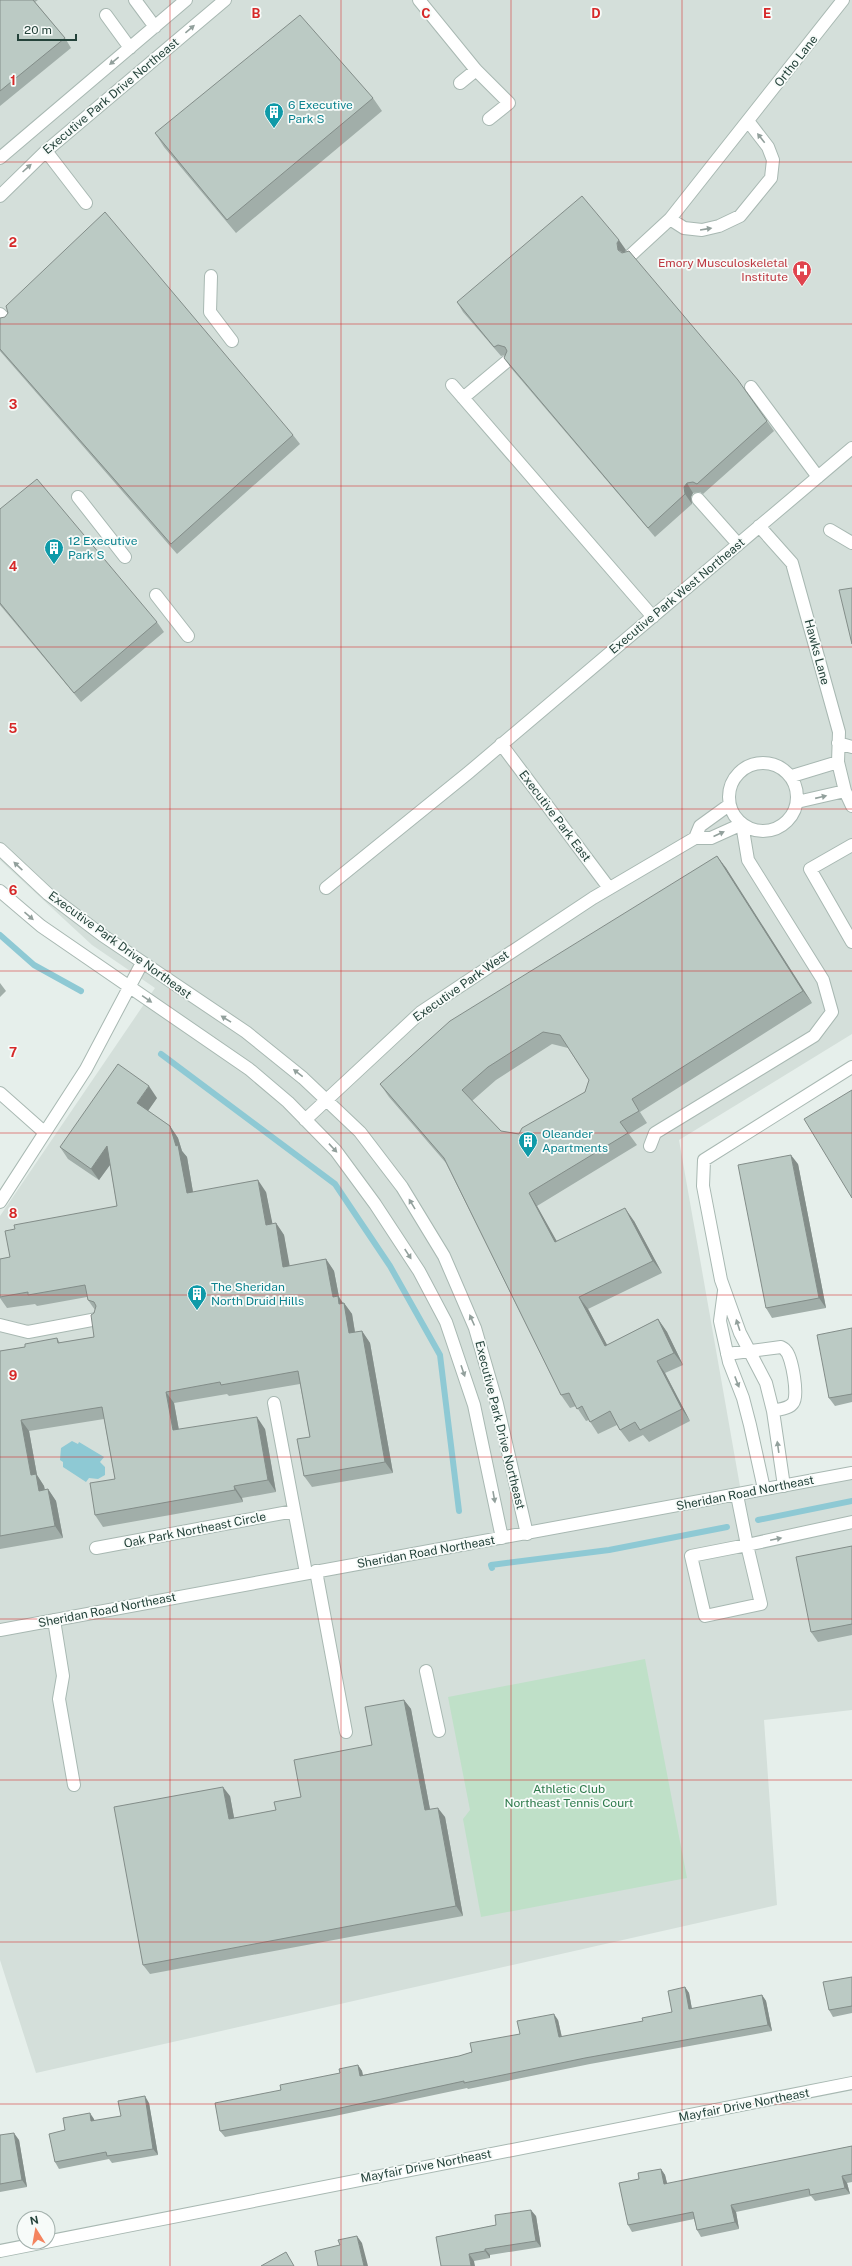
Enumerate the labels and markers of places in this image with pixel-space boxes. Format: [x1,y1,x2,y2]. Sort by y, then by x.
place label: 6 Executive Park S [288,98,353,126]
building icon: 6 Executive Park S [263,101,285,129]
place label: Emory Musculoskeletal Institute [658,256,788,284]
hospital icon: Emory Musculoskeletal Institute [791,259,813,287]
place label: 12 Executive Park S [68,534,138,562]
building icon: 12 Executive Park S [43,537,65,565]
place label: Oleander Apartments [542,1127,608,1155]
building icon: Oleander Apartments [517,1130,539,1158]
place label: The Sheridan North Druid Hills [211,1280,304,1308]
building icon: The Sheridan North Druid Hills [186,1283,208,1311]

